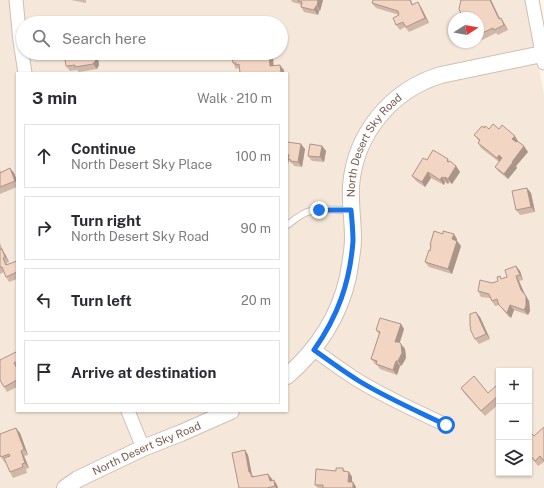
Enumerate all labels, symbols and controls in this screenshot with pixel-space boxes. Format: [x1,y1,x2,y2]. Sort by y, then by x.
north arrow [448,12,484,48]
search box [16,16,288,60]
icon: search [30,27,52,49]
text: Search here [62,30,146,47]
text: 3 min [32,88,77,108]
text: Walk · 210 m [197,91,272,106]
street label: North Desert Sky Road [345,91,404,197]
text: Continue [71,140,136,157]
icon: ahead [33,145,55,167]
text: 100 m [235,149,271,164]
text: North Desert Sky Place [71,157,212,172]
route end [310,201,328,219]
text: Turn right [71,212,141,229]
icon: right [33,217,55,239]
text: 90 m [241,221,271,236]
text: North Desert Sky Road [71,229,209,244]
icon: left [33,289,55,311]
text: Turn left [71,292,132,309]
text: 20 m [241,293,271,308]
icon: arrive [33,361,55,383]
text: Arrive at destination [71,364,216,381]
map controls [496,368,532,476]
button: + [496,368,532,404]
button: − [496,404,532,440]
route start [437,416,455,434]
street label: North Desert Sky Road [90,419,202,477]
button: layers [496,440,532,476]

